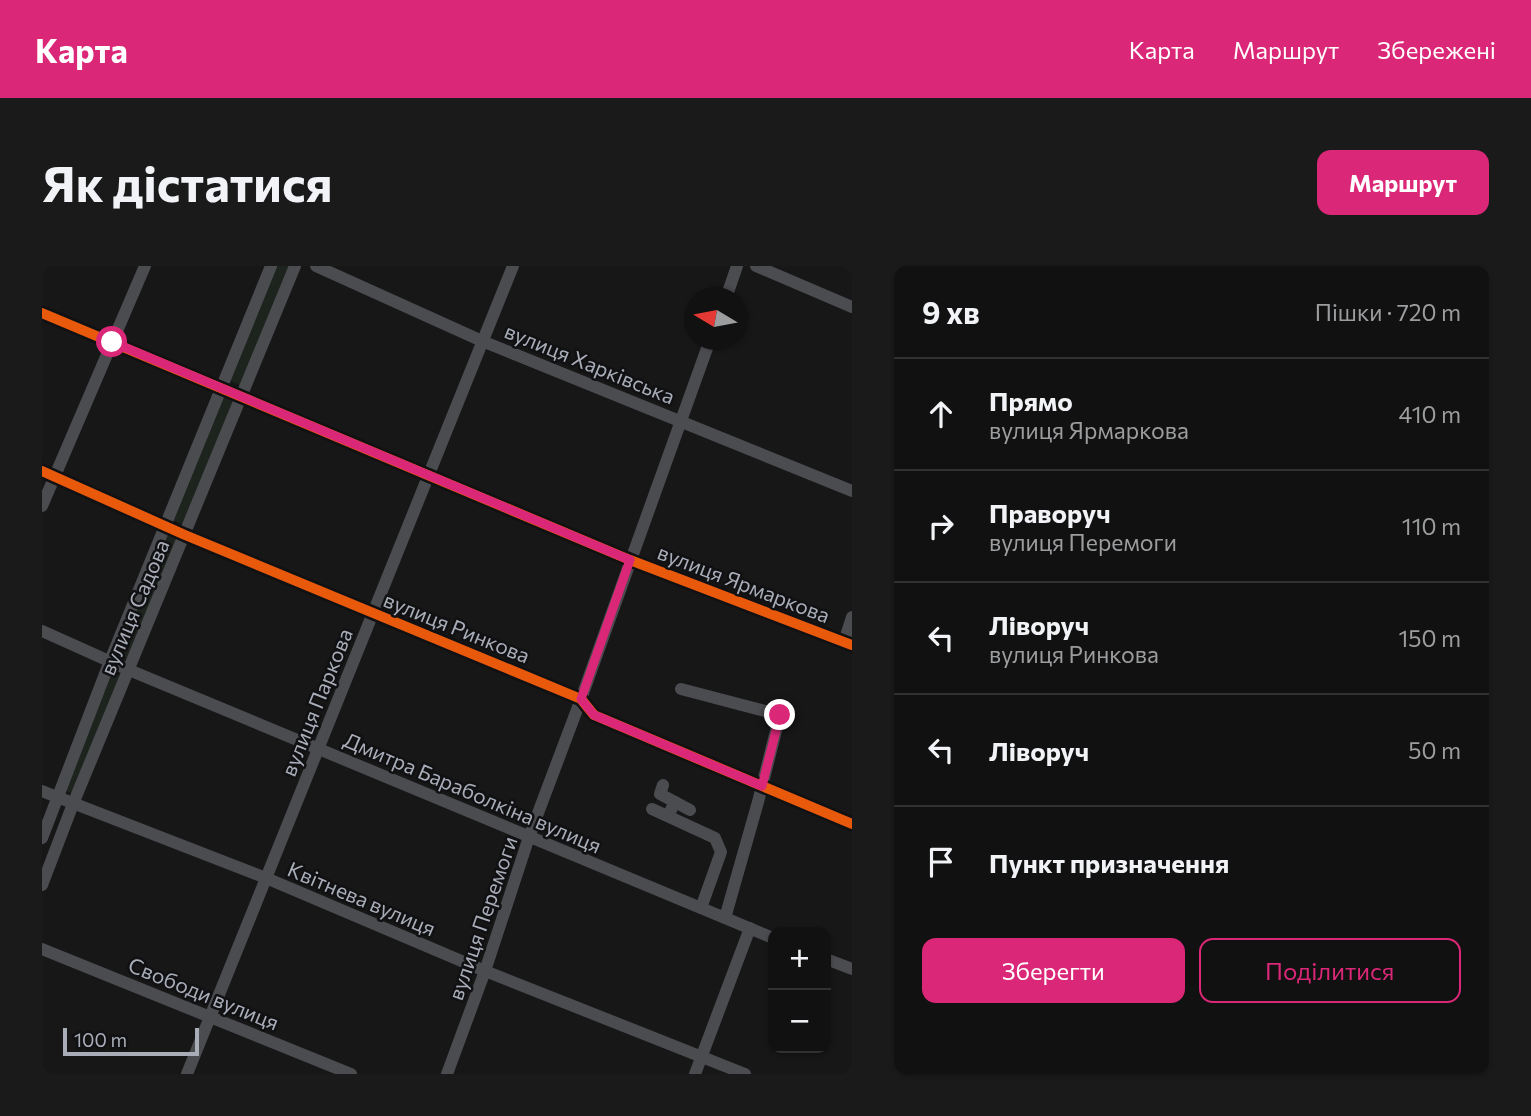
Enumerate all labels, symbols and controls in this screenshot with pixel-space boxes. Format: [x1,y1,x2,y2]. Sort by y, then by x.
text: Карта [35,29,128,70]
text: Карта [1129,35,1195,64]
text: Маршрут [1233,35,1339,64]
text: Збережені [1377,35,1496,64]
button: Маршрут [1317,150,1489,215]
text: Як дістатися [42,152,333,212]
north arrow [684,287,747,350]
text: 9 хв [922,293,980,330]
text: Пішки · 720 m [1315,298,1461,326]
street label: вулиця Харківська [501,317,679,409]
route start [96,326,127,357]
text: Прямо [989,385,1073,416]
icon: ahead [922,395,960,433]
text: 410 m [1399,400,1461,428]
text: вулиця Ярмаркова [989,416,1189,444]
text: Праворуч [989,497,1111,528]
icon: right [922,507,960,545]
text: 110 m [1402,512,1461,540]
text: вулиця Перемоги [989,528,1177,556]
street label: вулиця Садова [94,535,174,679]
street label: вулиця Ярмаркова [654,539,834,627]
street label: вулиця Ринкова [380,586,534,668]
text: Ліворуч [989,609,1089,640]
icon: left [922,619,960,657]
text: 150 m [1398,624,1461,652]
street label: вулиця Паркова [275,625,357,779]
text: вулиця Ринкова [989,640,1159,668]
route end [764,699,795,730]
street label: Дмитра Бараболкіна вулиця [341,726,605,858]
icon: left [922,731,960,769]
text: Ліворуч [989,735,1089,766]
text: 50 m [1408,736,1461,764]
street label: вулиця Перемоги [442,833,522,1003]
icon: arrive [922,843,960,881]
text: Пункт призначення [989,847,1229,878]
street label: Квітнева вулиця [284,856,440,940]
map controls [768,927,831,1053]
button: + [768,927,831,990]
button: Зберегти [922,938,1185,1003]
button: Поділитися [1199,938,1461,1003]
street label: Свободи вулиця [125,951,283,1035]
button: − [768,990,831,1053]
scale bar [63,1025,200,1057]
text: 100 m [74,1028,127,1051]

